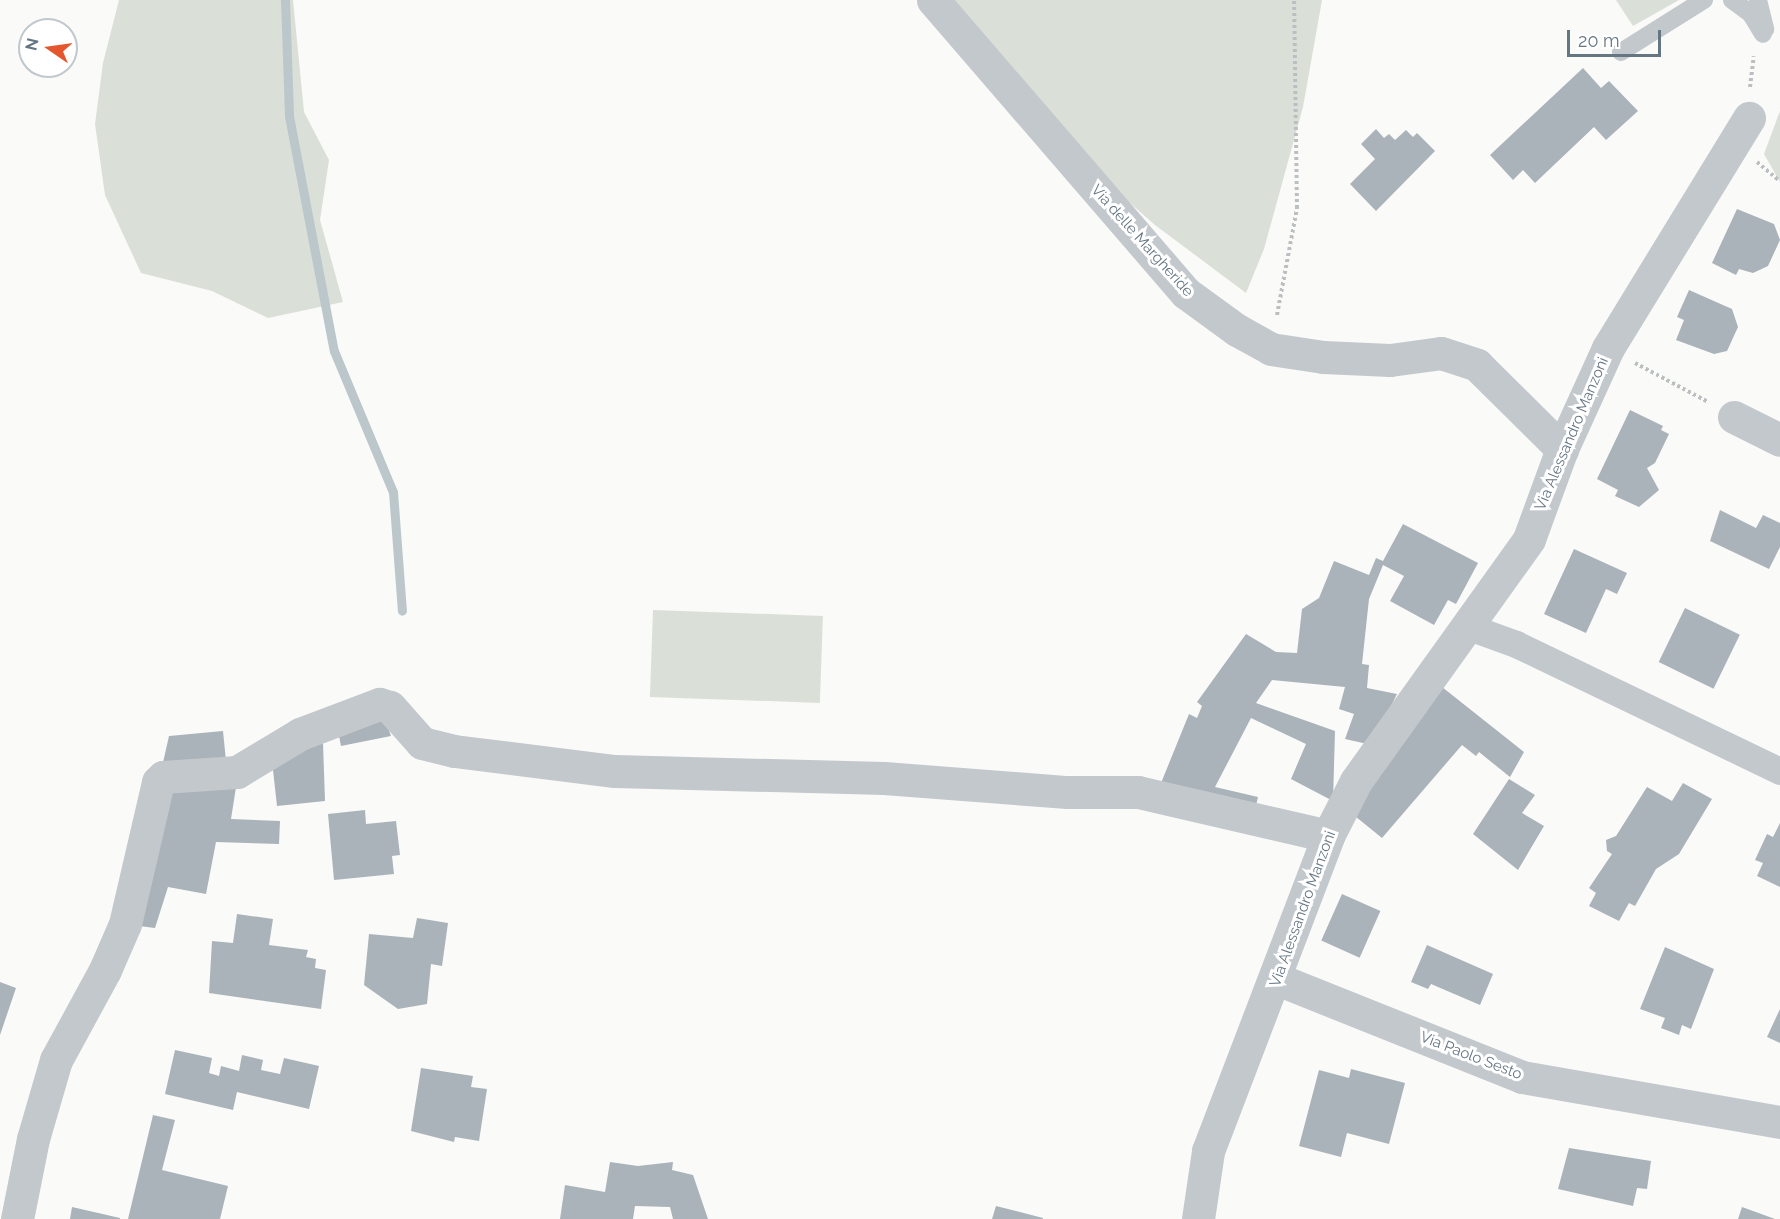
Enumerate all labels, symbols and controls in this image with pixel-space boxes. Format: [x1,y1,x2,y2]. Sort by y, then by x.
north arrow [18,18,78,78]
scale bar [1570,18,1664,56]
text: 20 m [1578,30,1620,51]
text: N [21,36,43,52]
street label: Via delle Margheride [1087,181,1197,301]
street label: Via Alessandro Manzoni [1531,354,1613,514]
street label: Via Alessandro Manzoni [1266,828,1340,990]
street label: Via Paolo Sesto [1418,1028,1524,1084]

